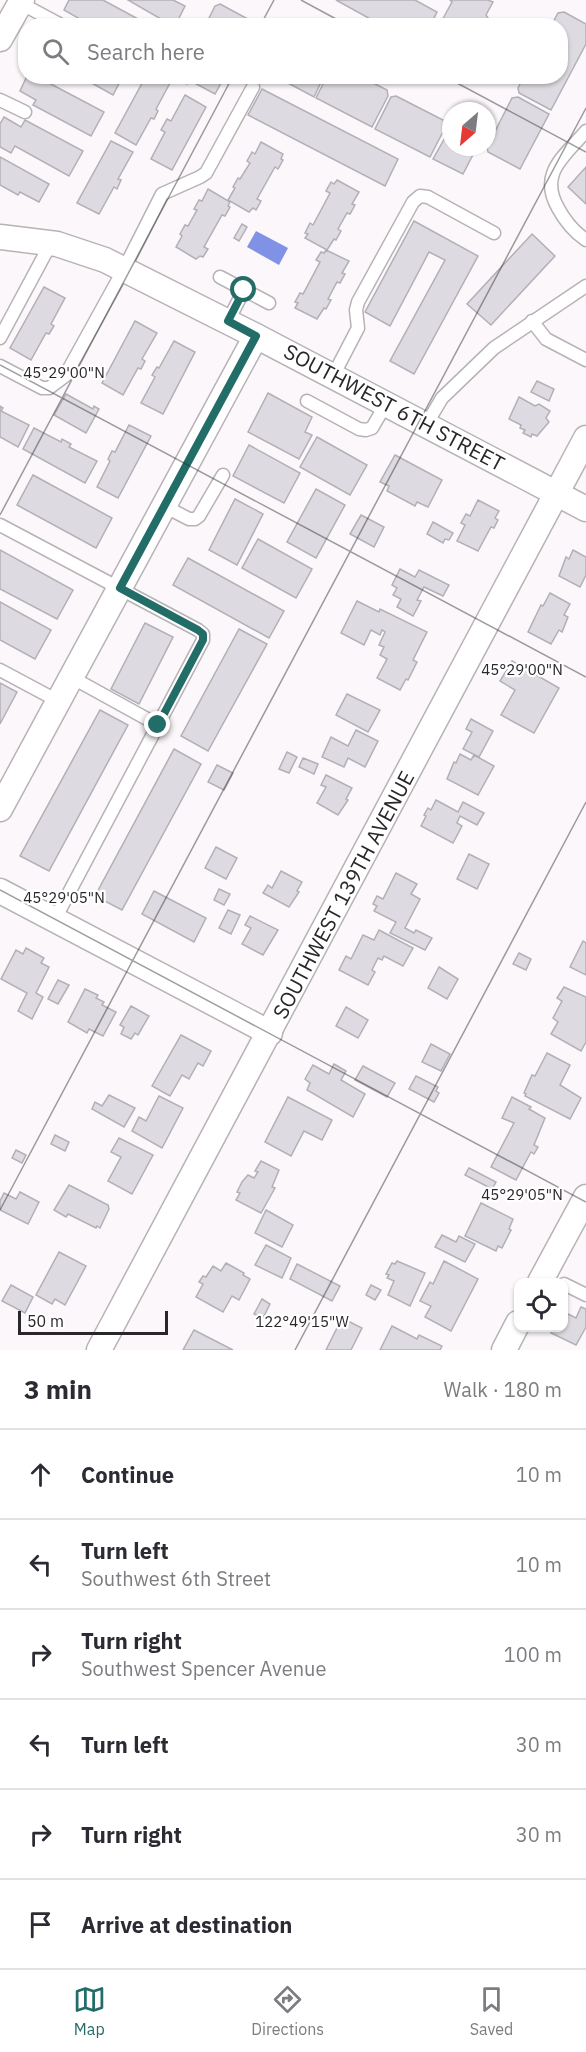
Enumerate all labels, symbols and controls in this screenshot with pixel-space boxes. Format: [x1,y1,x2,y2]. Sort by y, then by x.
search box [18,18,568,84]
icon: search [39,35,72,68]
text: Search here [87,37,205,66]
north arrow [442,102,496,156]
route start [230,276,256,302]
street label: SOUTHWEST 6TH STREET [279,337,510,477]
text: 45°29'00"N [23,363,105,382]
text: 45°29'00"N [481,660,563,679]
route end [144,711,170,737]
street label: SOUTHWEST 139TH AVENUE [266,766,420,1023]
text: 45°29'05"N [23,888,105,907]
text: 45°29'05"N [481,1185,563,1204]
map controls [514,1278,568,1332]
button: locate [514,1278,568,1332]
scale bar [18,1308,168,1336]
text: 50 m [27,1311,64,1331]
text: 122°49'15"W [255,1312,349,1331]
text: 3 min [24,1372,92,1406]
text: Walk · 180 m [444,1376,562,1403]
icon: ahead [24,1458,57,1491]
text: Continue [81,1460,174,1489]
text: 10 m [516,1461,562,1488]
text: Turn left [81,1536,169,1565]
icon: left [24,1548,57,1581]
text: 10 m [516,1551,562,1578]
text: Southwest 6th Street [81,1565,271,1592]
text: Turn right [81,1626,182,1655]
icon: right [24,1638,57,1671]
text: 100 m [504,1641,562,1668]
text: Southwest Spencer Avenue [81,1655,326,1682]
icon: left [24,1728,57,1761]
text: Turn left [81,1730,169,1759]
text: 30 m [516,1731,562,1758]
icon: right [24,1818,57,1851]
text: Turn right [81,1820,182,1849]
text: 30 m [516,1821,562,1848]
icon: arrive [24,1908,57,1941]
text: Arrive at destination [81,1910,292,1939]
tab: Map [73,1983,106,2039]
tab: Directions [251,1983,324,2039]
tab: Saved [470,1983,513,2039]

